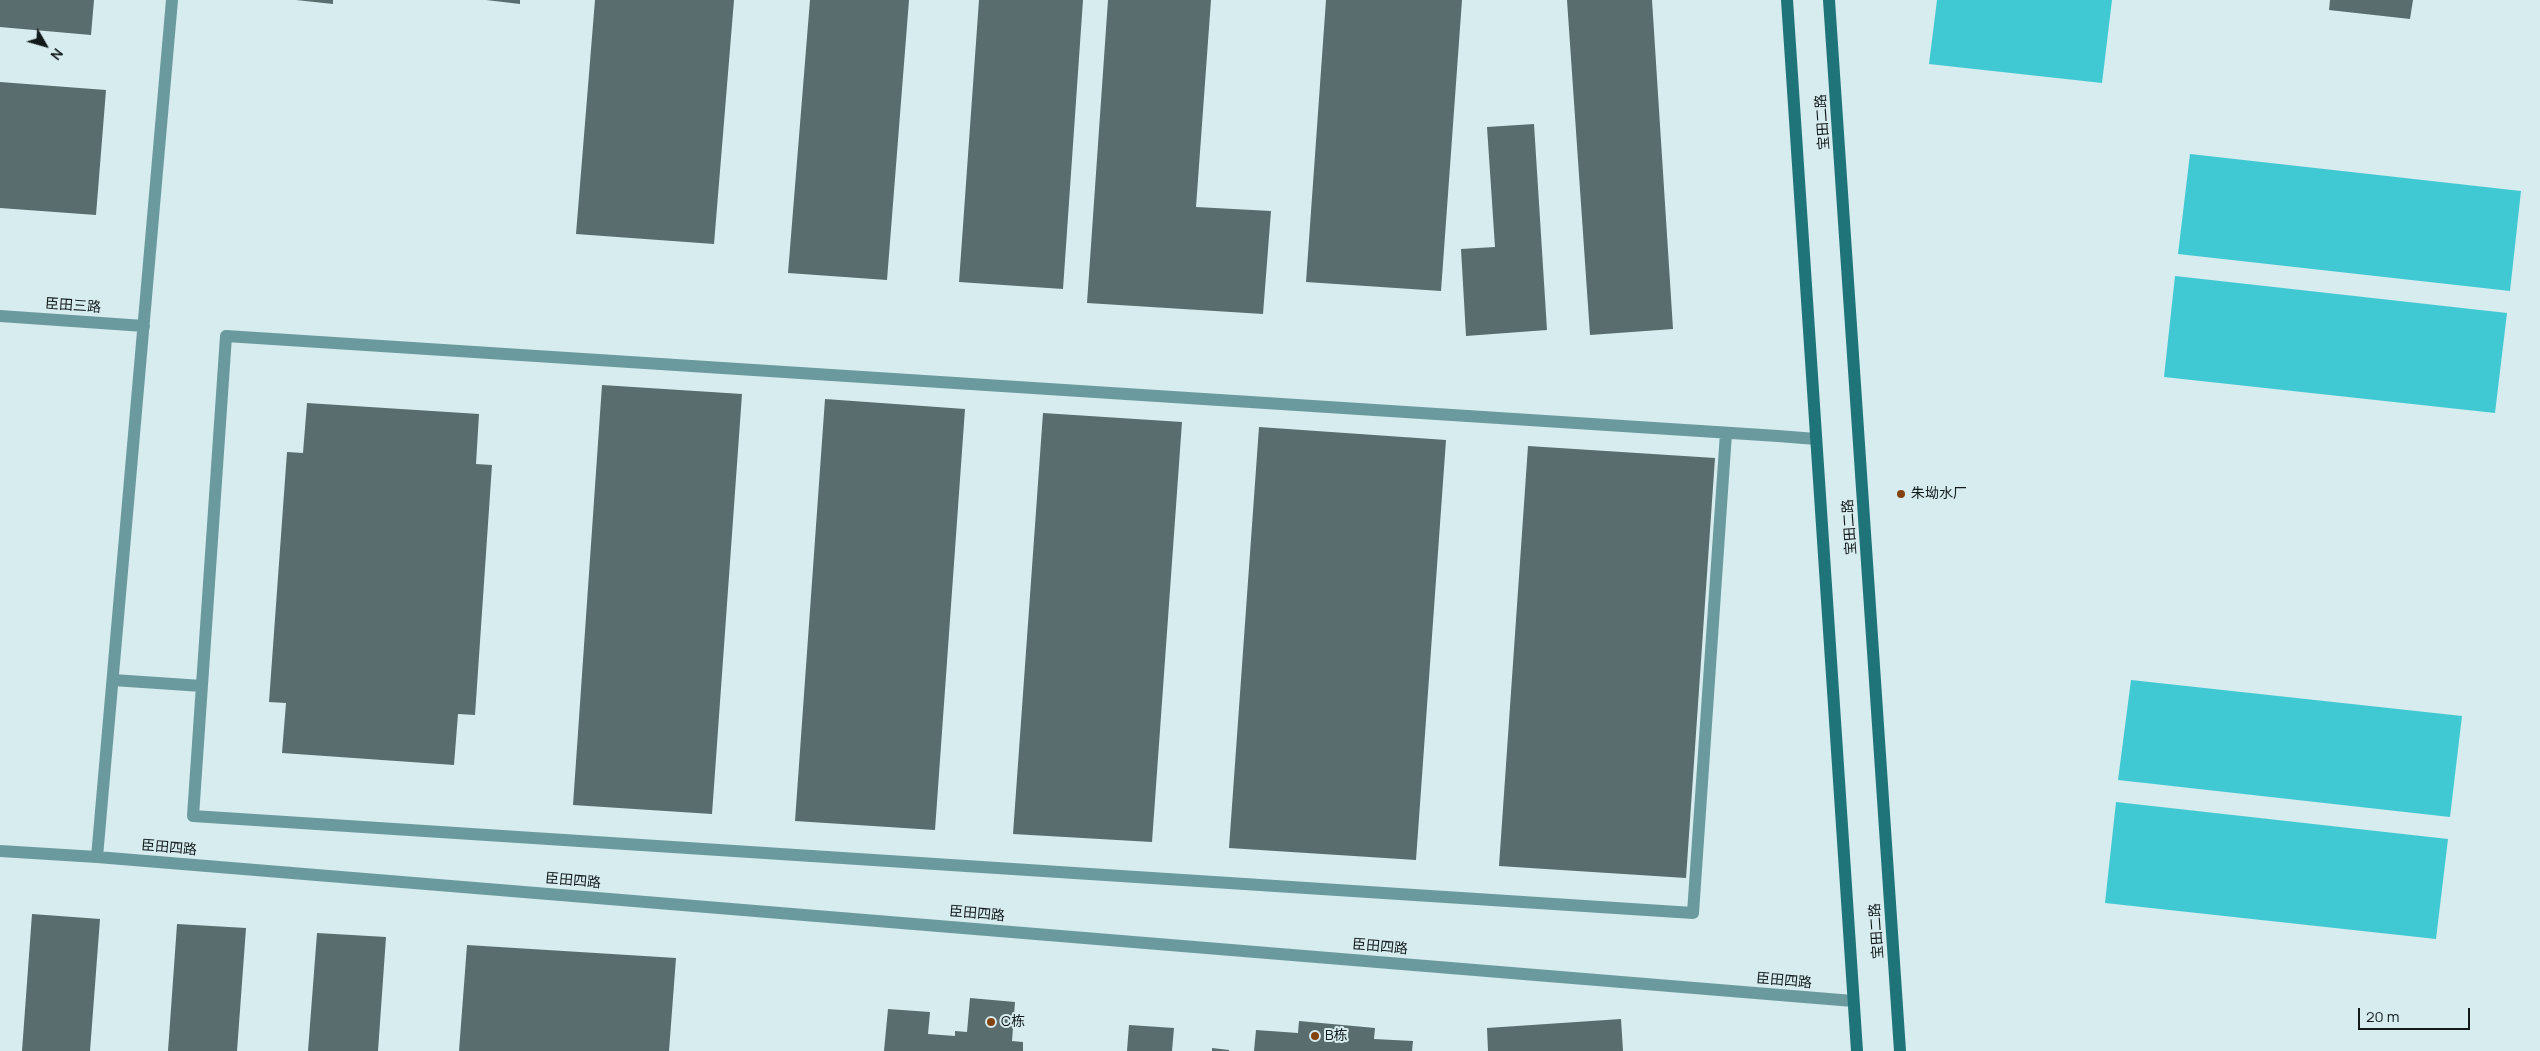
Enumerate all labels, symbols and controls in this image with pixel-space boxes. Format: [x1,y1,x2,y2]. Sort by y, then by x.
north arrow [20,20,70,70]
text: N [47,45,68,64]
street label: 宝田二路 [1813,93,1833,151]
street label: 臣田三路 [44,296,102,316]
place label: 朱坳水厂 [1911,486,1967,502]
marker: 朱坳水厂 [1895,488,1907,500]
street label: 宝田二路 [1840,498,1860,556]
street label: 臣田四路 [140,837,198,859]
street label: 臣田四路 [544,870,602,892]
street label: 宝田二路 [1867,902,1887,960]
street label: 臣田四路 [948,903,1006,925]
street label: 臣田四路 [1351,936,1409,958]
street label: 臣田四路 [1755,970,1813,992]
scale bar [2360,998,2472,1030]
text: 20 m [2366,1006,2399,1027]
place label: C栋 [1001,1014,1025,1030]
marker: C栋 [985,1016,997,1028]
place label: B栋 [1325,1028,1348,1044]
marker: B栋 [1309,1030,1321,1042]

